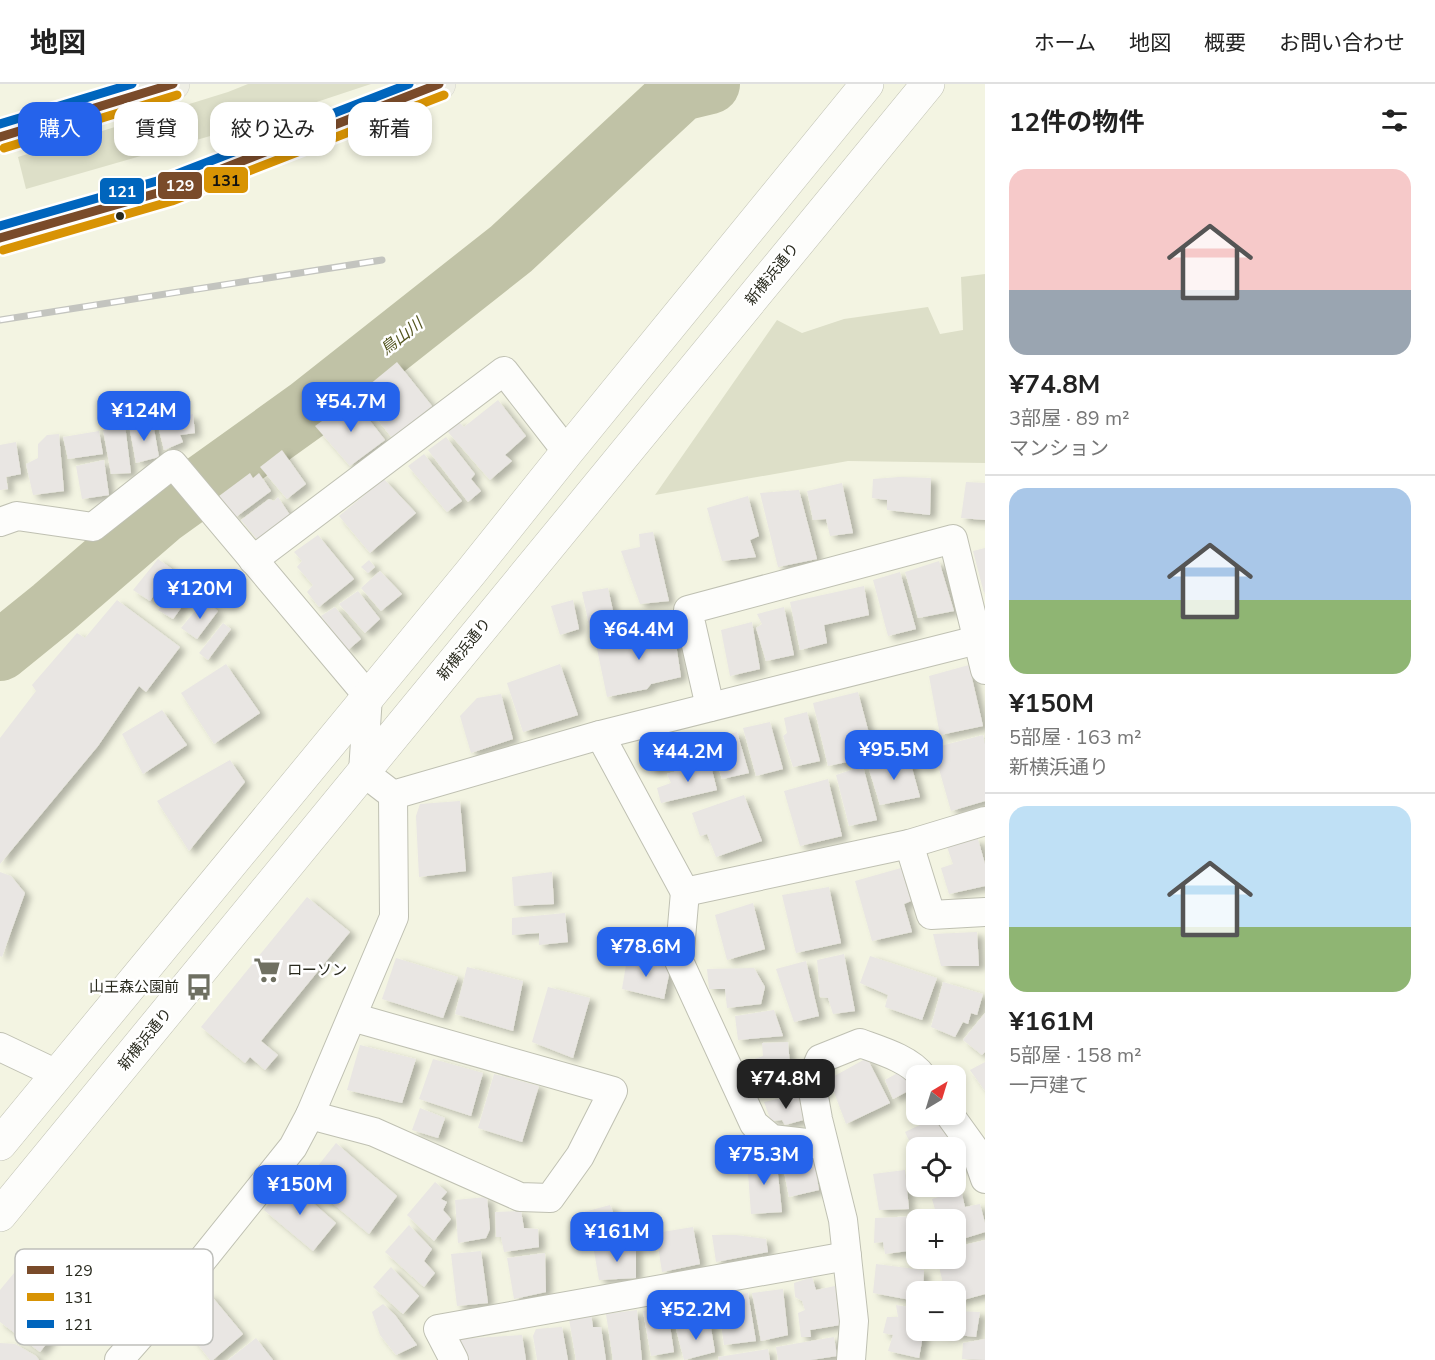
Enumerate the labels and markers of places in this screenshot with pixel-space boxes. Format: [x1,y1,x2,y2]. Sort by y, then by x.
unlabelled marker [114,210,126,222]
pin: ¥54.7M [302,382,400,433]
pin: ¥124M [102,391,186,442]
pin: ¥120M [158,569,242,620]
pin: ¥64.4M [590,610,688,661]
pin: ¥95.5M [845,730,943,781]
pin: ¥44.2M [639,732,737,783]
pin: ¥78.6M [597,927,695,978]
supermarket icon: ローソン [252,955,282,985]
place label: ローソン [287,960,347,980]
bus stop icon: 山王森公園前 [184,972,214,1002]
place label: 山王森公園前 [89,977,179,997]
pin: ¥74.8M [737,1059,835,1110]
pin: ¥75.3M [715,1135,813,1186]
pin: ¥150M [258,1165,342,1216]
pin: ¥161M [575,1212,659,1263]
pin: ¥52.2M [647,1290,745,1341]

